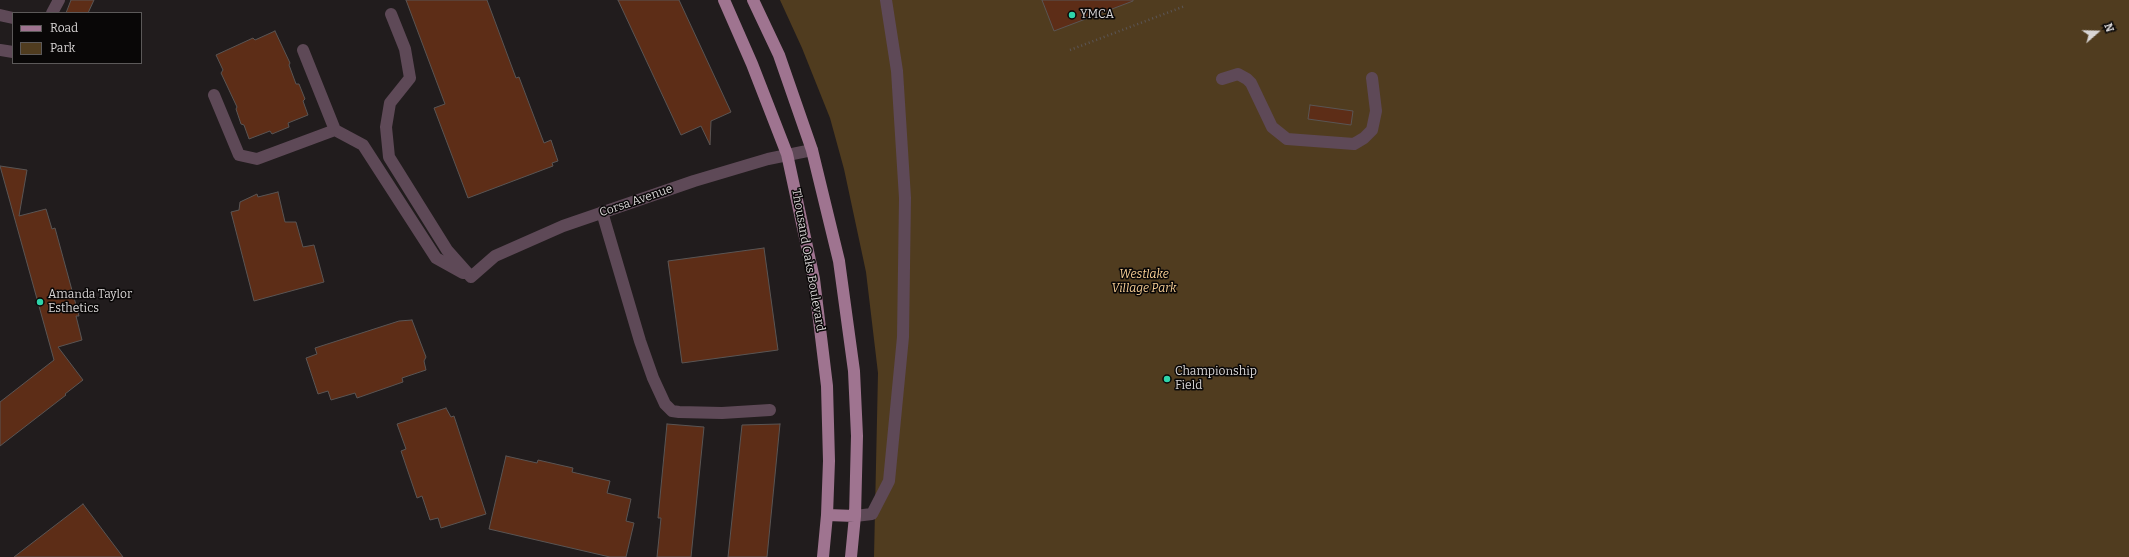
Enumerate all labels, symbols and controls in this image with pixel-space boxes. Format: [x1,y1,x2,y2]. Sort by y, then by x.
place label: YMCA [1080,8,1114,22]
marker: YMCA [1067,10,1077,20]
legend [12,12,142,64]
north arrow [2077,12,2117,52]
text: Road [50,21,78,35]
text: N [2101,22,2116,34]
text: Park [50,41,75,55]
street label: Corsa Avenue [598,182,674,220]
street label: Thousand Oaks Boulevard [788,188,828,332]
park label: Westlake Village Park [1112,268,1176,296]
place label: Amanda Taylor Esthetics [48,288,132,316]
marker: Amanda Taylor Esthetics [35,297,45,307]
place label: Championship Field [1175,365,1257,393]
marker: Championship Field [1162,374,1172,384]

